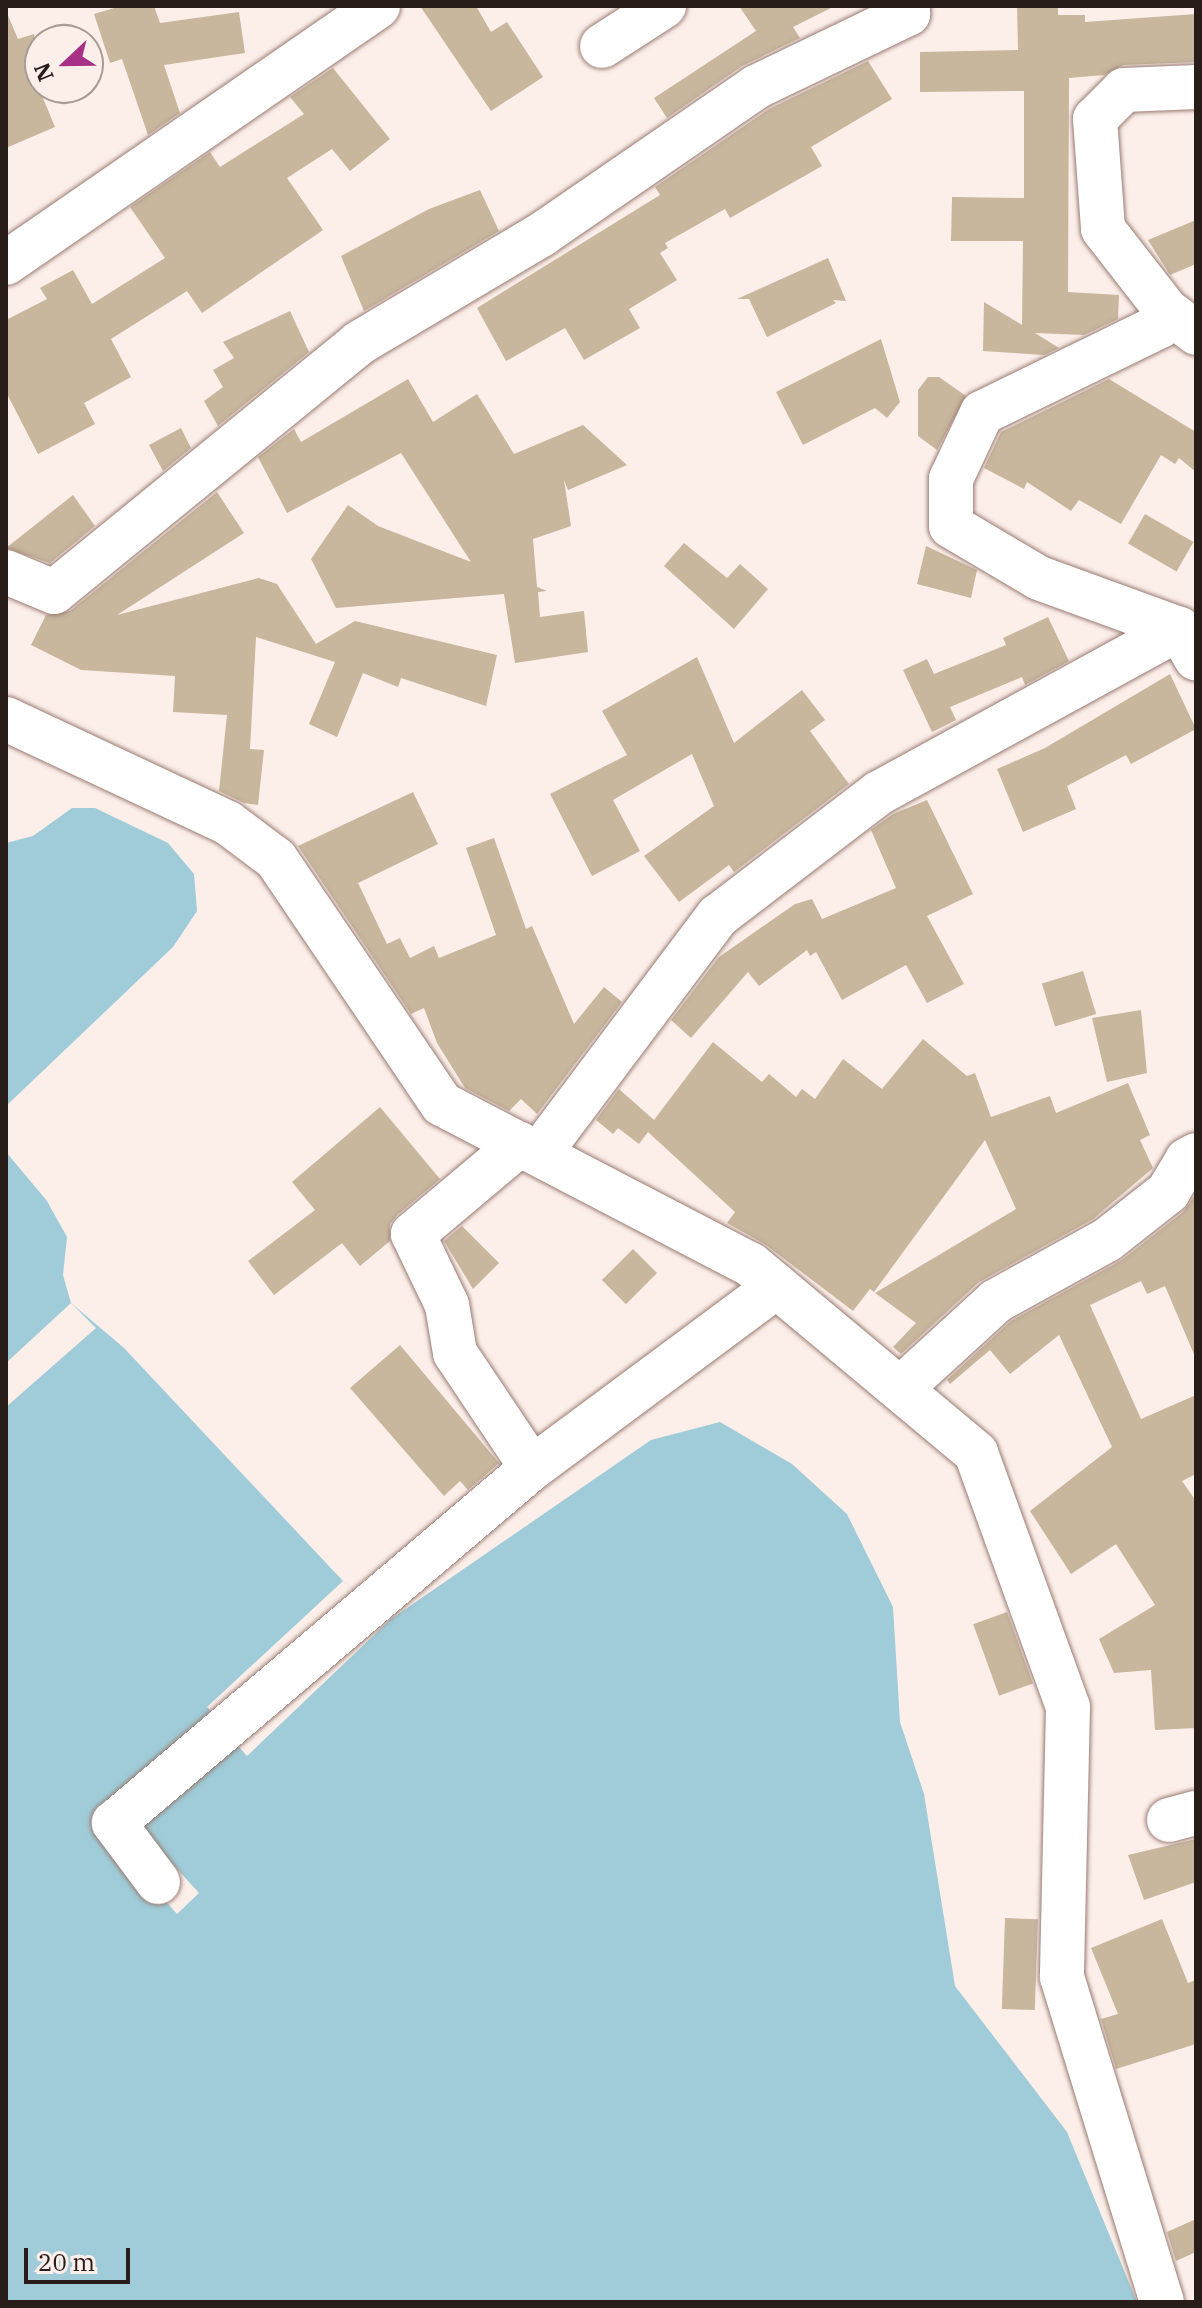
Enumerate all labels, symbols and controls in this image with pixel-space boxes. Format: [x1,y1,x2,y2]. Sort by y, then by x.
north arrow [24,24,104,104]
text: N [26,59,60,86]
scale bar [28,2232,134,2282]
text: 20 m [38,2246,95,2278]

